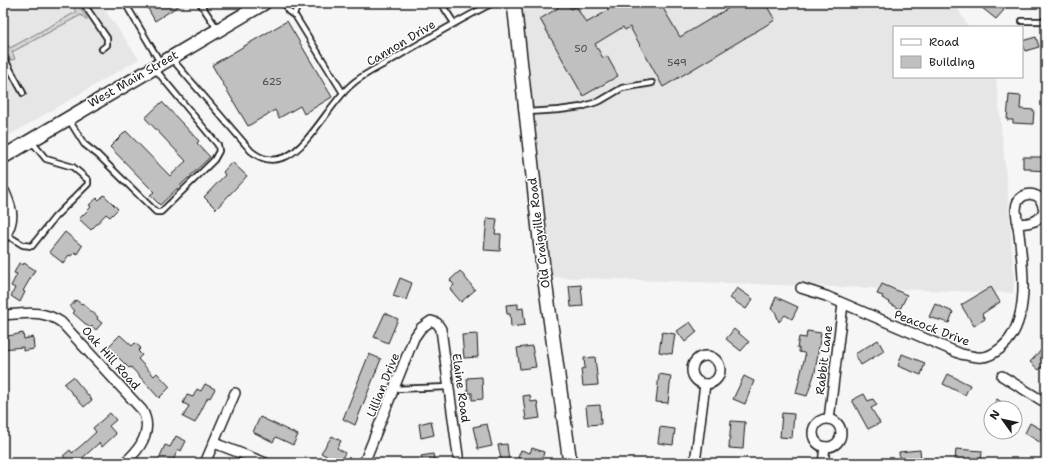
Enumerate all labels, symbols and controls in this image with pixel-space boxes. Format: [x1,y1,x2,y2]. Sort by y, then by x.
street label: Cannon Drive [364,16,438,70]
legend [893,26,1023,78]
text: Road [929,34,960,50]
house number: 50 [574,42,588,55]
street label: West Main Street [85,47,181,111]
text: Building [929,54,975,70]
house number: 549 [667,56,687,69]
house number: 625 [262,75,282,88]
street label: Old Craigville Road [524,176,554,289]
street label: Peacock Drive [892,306,972,350]
street label: Oak Hill Road [78,323,144,394]
street label: Rabbit Lane [812,324,836,396]
street label: Lillian Drive [363,350,403,420]
street label: Elaine Road [448,352,474,424]
north arrow [983,400,1023,440]
text: N [986,407,1004,423]

